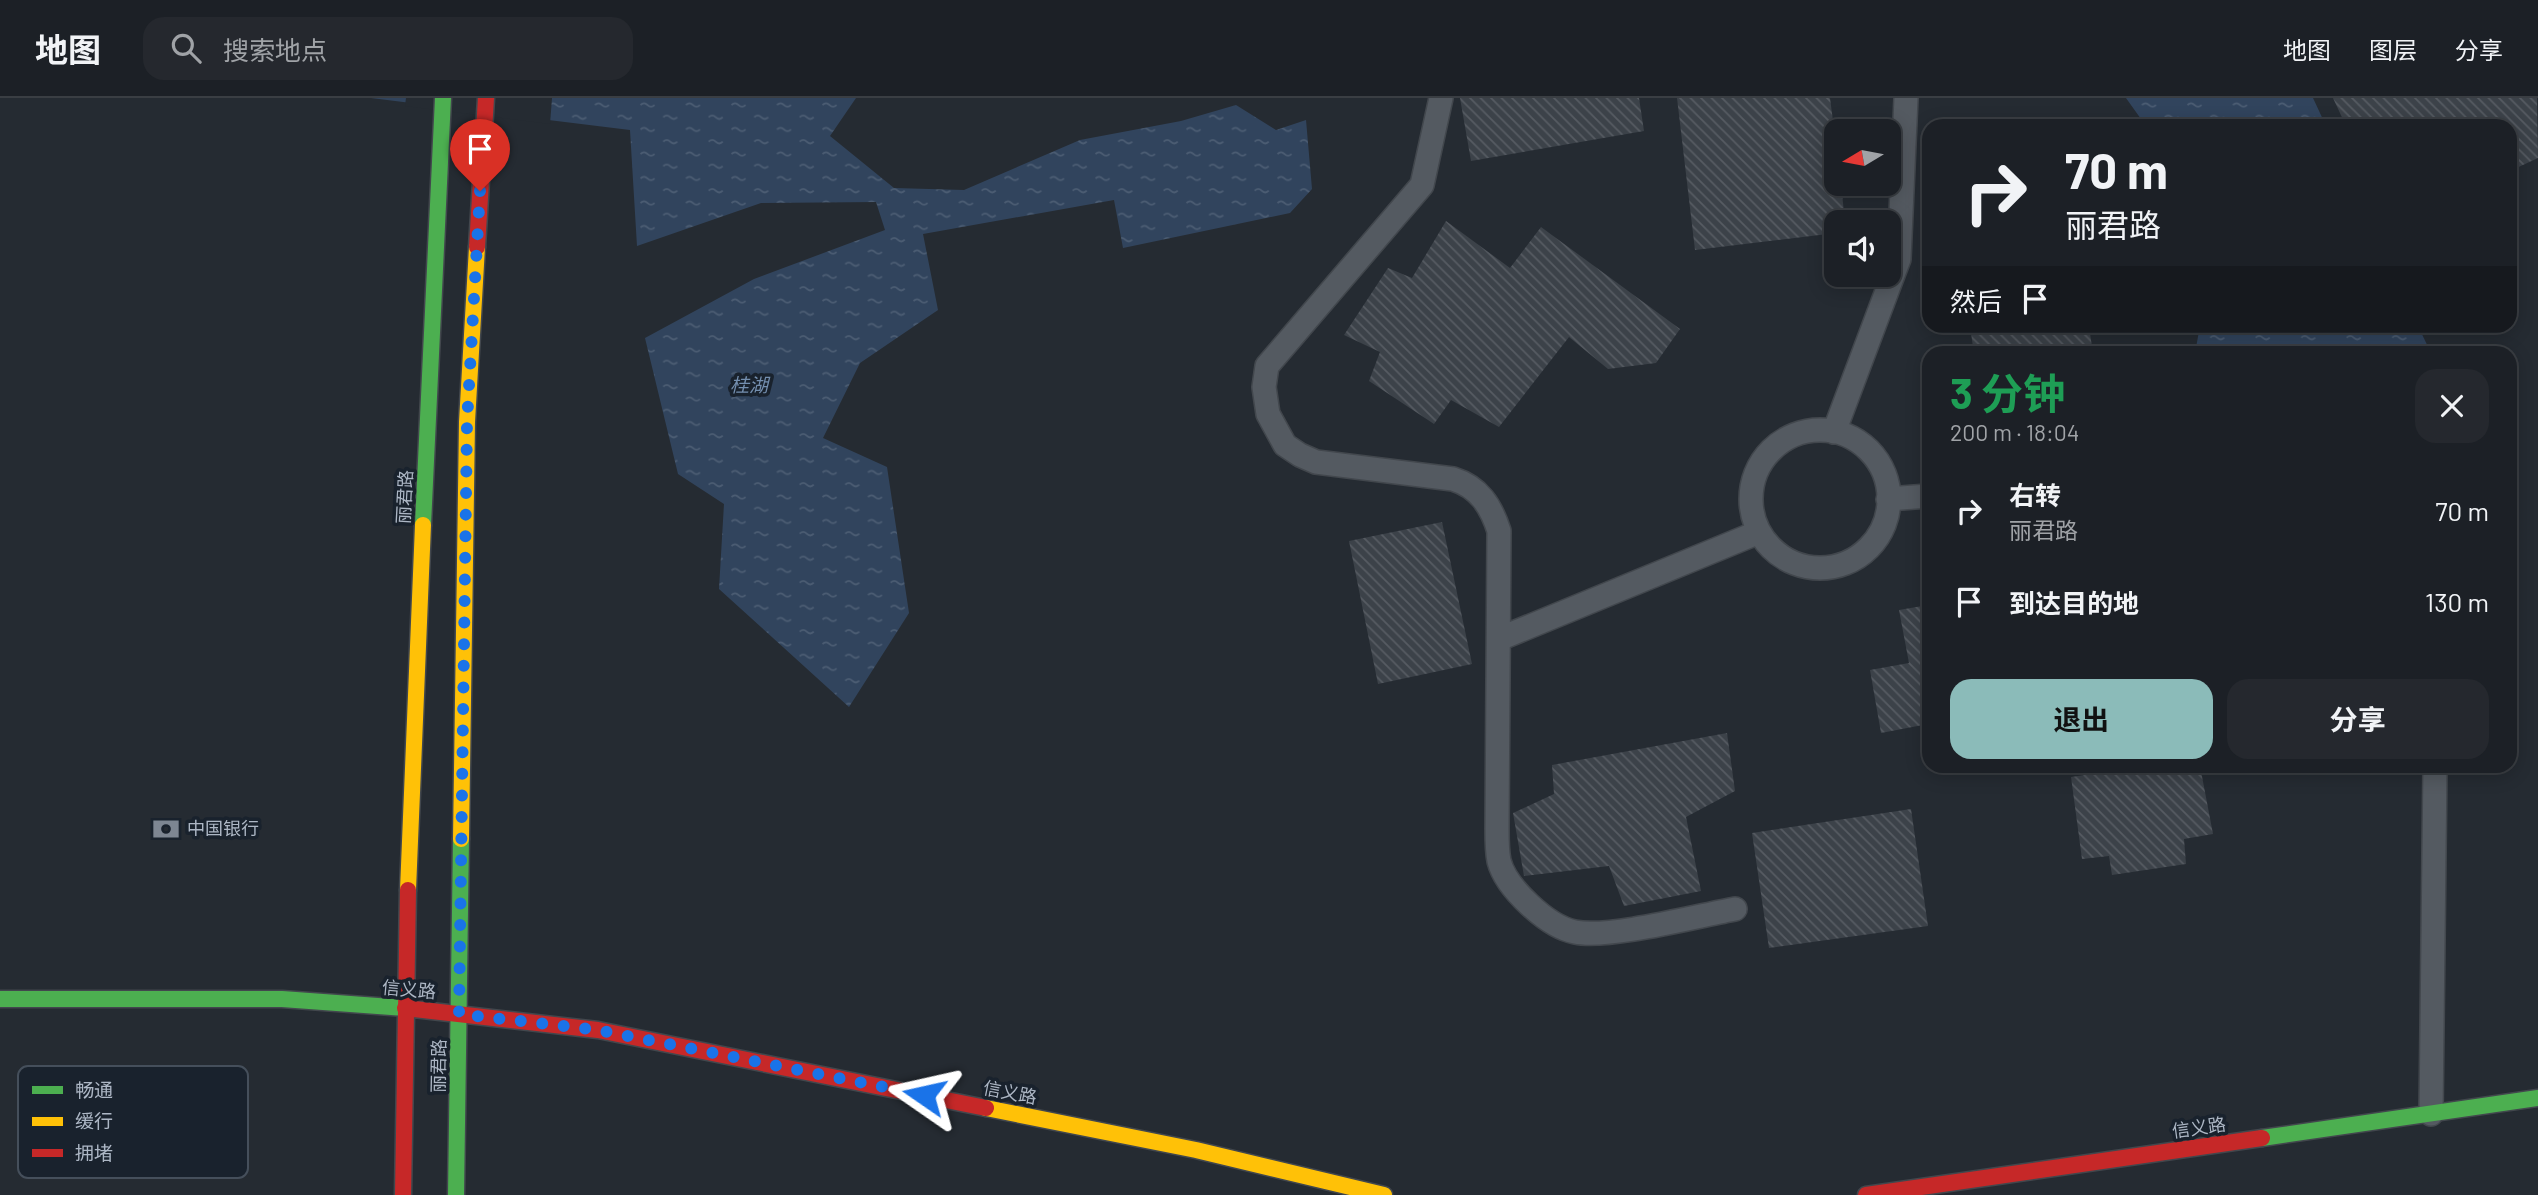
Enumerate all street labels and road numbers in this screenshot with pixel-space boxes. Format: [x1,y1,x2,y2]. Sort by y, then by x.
street label: 丽君路 [392,469,416,524]
street label: 信义路 [381,976,437,1002]
street label: 丽君路 [427,1039,449,1093]
street label: 信义路 [982,1076,1039,1108]
street label: 信义路 [2171,1112,2227,1142]

